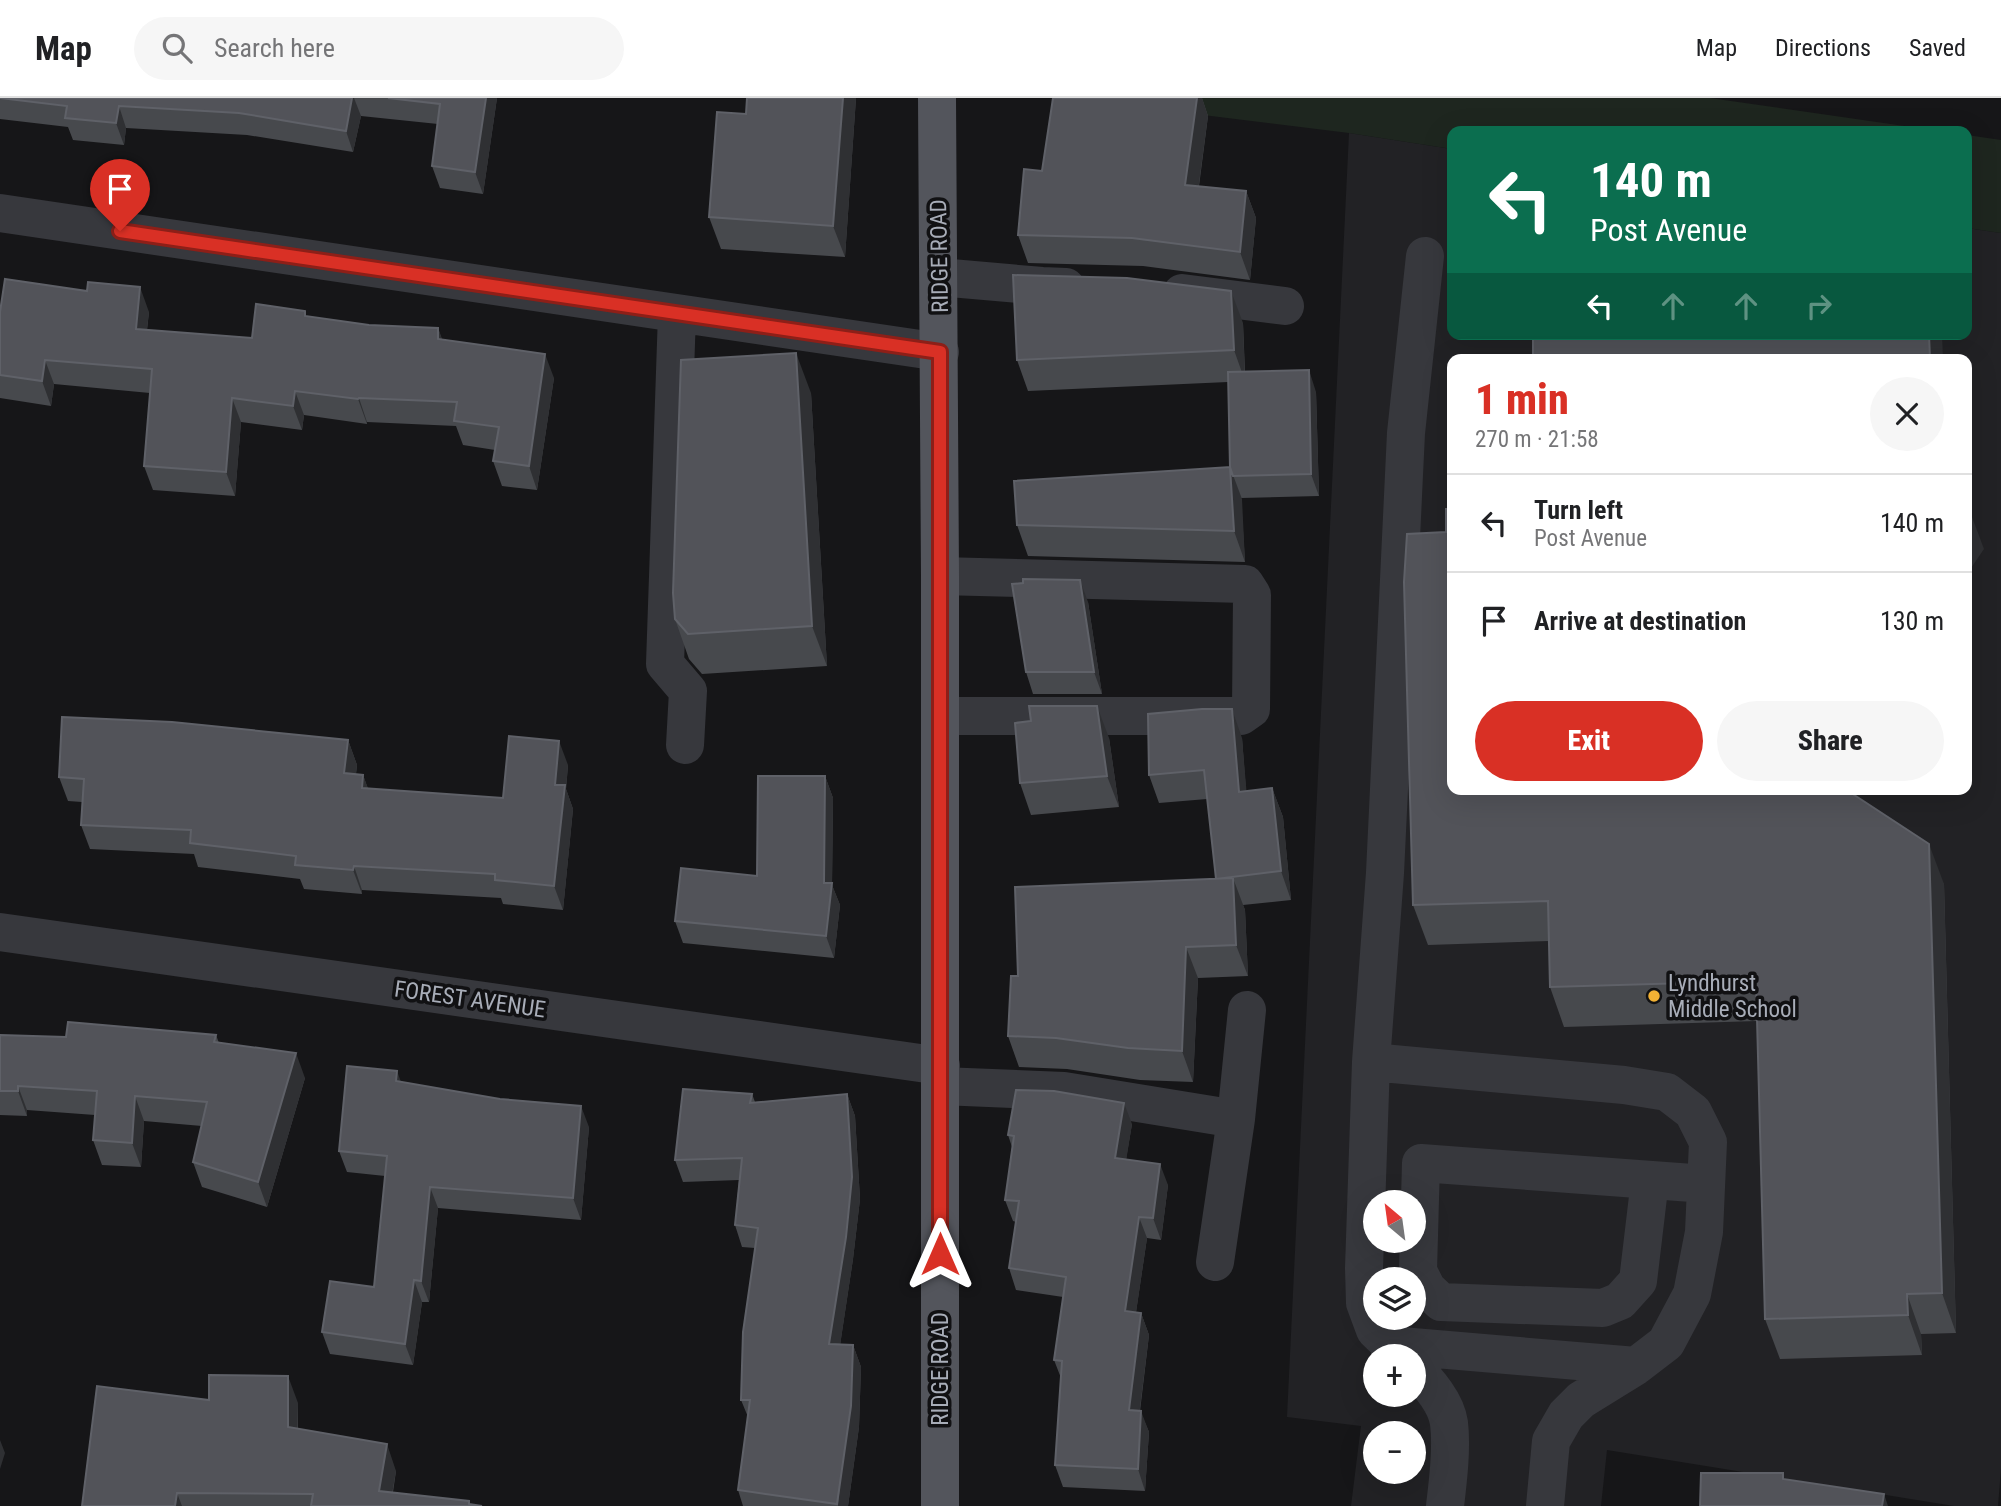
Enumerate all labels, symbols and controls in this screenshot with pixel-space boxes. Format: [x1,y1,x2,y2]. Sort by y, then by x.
search box [134,17,624,80]
text: Map [35,29,92,68]
icon: search [158,29,196,67]
text: Search here [214,33,335,63]
text: Map [1696,34,1737,62]
text: Directions [1775,34,1871,62]
text: Saved [1909,34,1966,62]
text: 140 m [1590,152,1712,209]
icon: left [1475,154,1566,245]
pin [90,159,150,231]
icon: arrive [101,170,139,208]
street label: RIDGE ROAD [925,199,954,313]
text: Post Avenue [1590,211,1747,249]
icon: left [1581,287,1619,325]
icon: ahead [1654,287,1692,325]
icon: ahead [1727,287,1765,325]
icon: right [1800,287,1838,325]
text: 1 min [1475,375,1569,424]
button: close [1870,377,1944,451]
text: 270 m · 21:58 [1475,426,1599,453]
text: Turn left [1534,495,1623,525]
icon: left [1475,504,1513,542]
text: 140 m [1880,508,1944,538]
text: Post Avenue [1534,525,1647,552]
icon: arrive [1475,602,1513,640]
text: Arrive at destination [1534,606,1746,636]
text: 130 m [1880,606,1944,636]
button: Exit [1475,701,1703,781]
button: Share [1717,701,1944,781]
place label: Lyndhurst Middle School [1668,970,1797,1023]
street label: FOREST AVENUE [393,976,547,1023]
marker: Lyndhurst Middle School [1646,988,1662,1004]
north arrow [1363,1190,1426,1253]
map controls [1363,1190,1426,1484]
position arrow [903,1217,977,1291]
button: layers [1363,1267,1426,1330]
street label: RIDGE ROAD [927,1312,954,1426]
button: + [1363,1344,1426,1407]
button: − [1363,1421,1426,1484]

